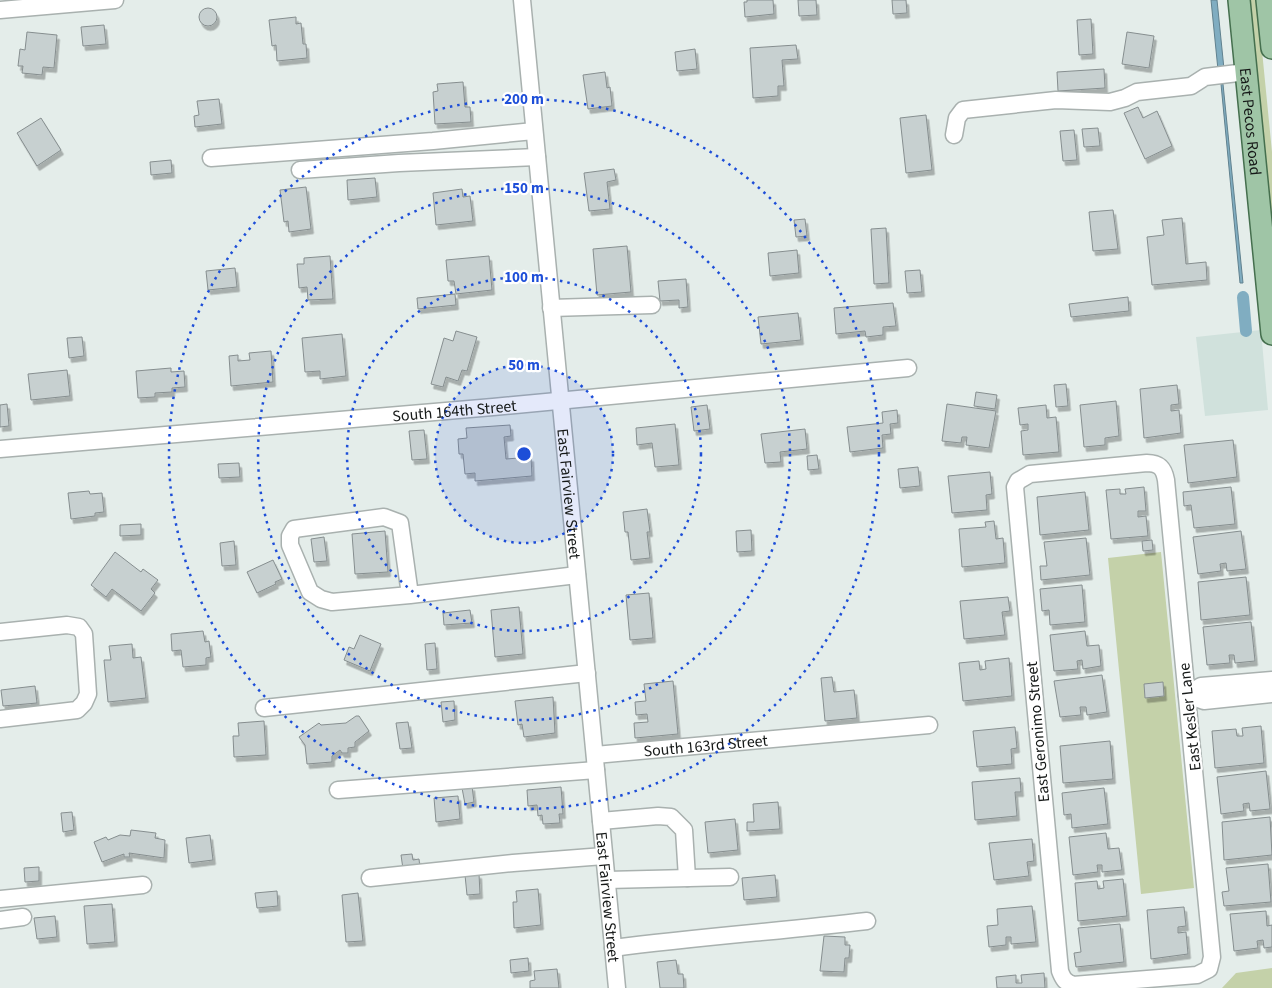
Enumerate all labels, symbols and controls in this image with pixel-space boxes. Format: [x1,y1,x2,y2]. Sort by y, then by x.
street label: East Pecos Road [1234,67,1266,176]
text: 200 m [504,89,544,110]
text: 150 m [504,178,544,199]
text: 100 m [504,267,544,288]
text: 50 m [508,355,540,376]
street label: South 164th Street [391,395,518,428]
street label: East Fairview Street [551,427,586,561]
centre of rings [515,445,533,463]
street label: East Geronimo Street [1021,660,1055,803]
street label: East Kesler Lane [1173,662,1207,772]
street label: South 163rd Street [643,729,769,763]
street label: East Fairview Street [590,831,625,964]

